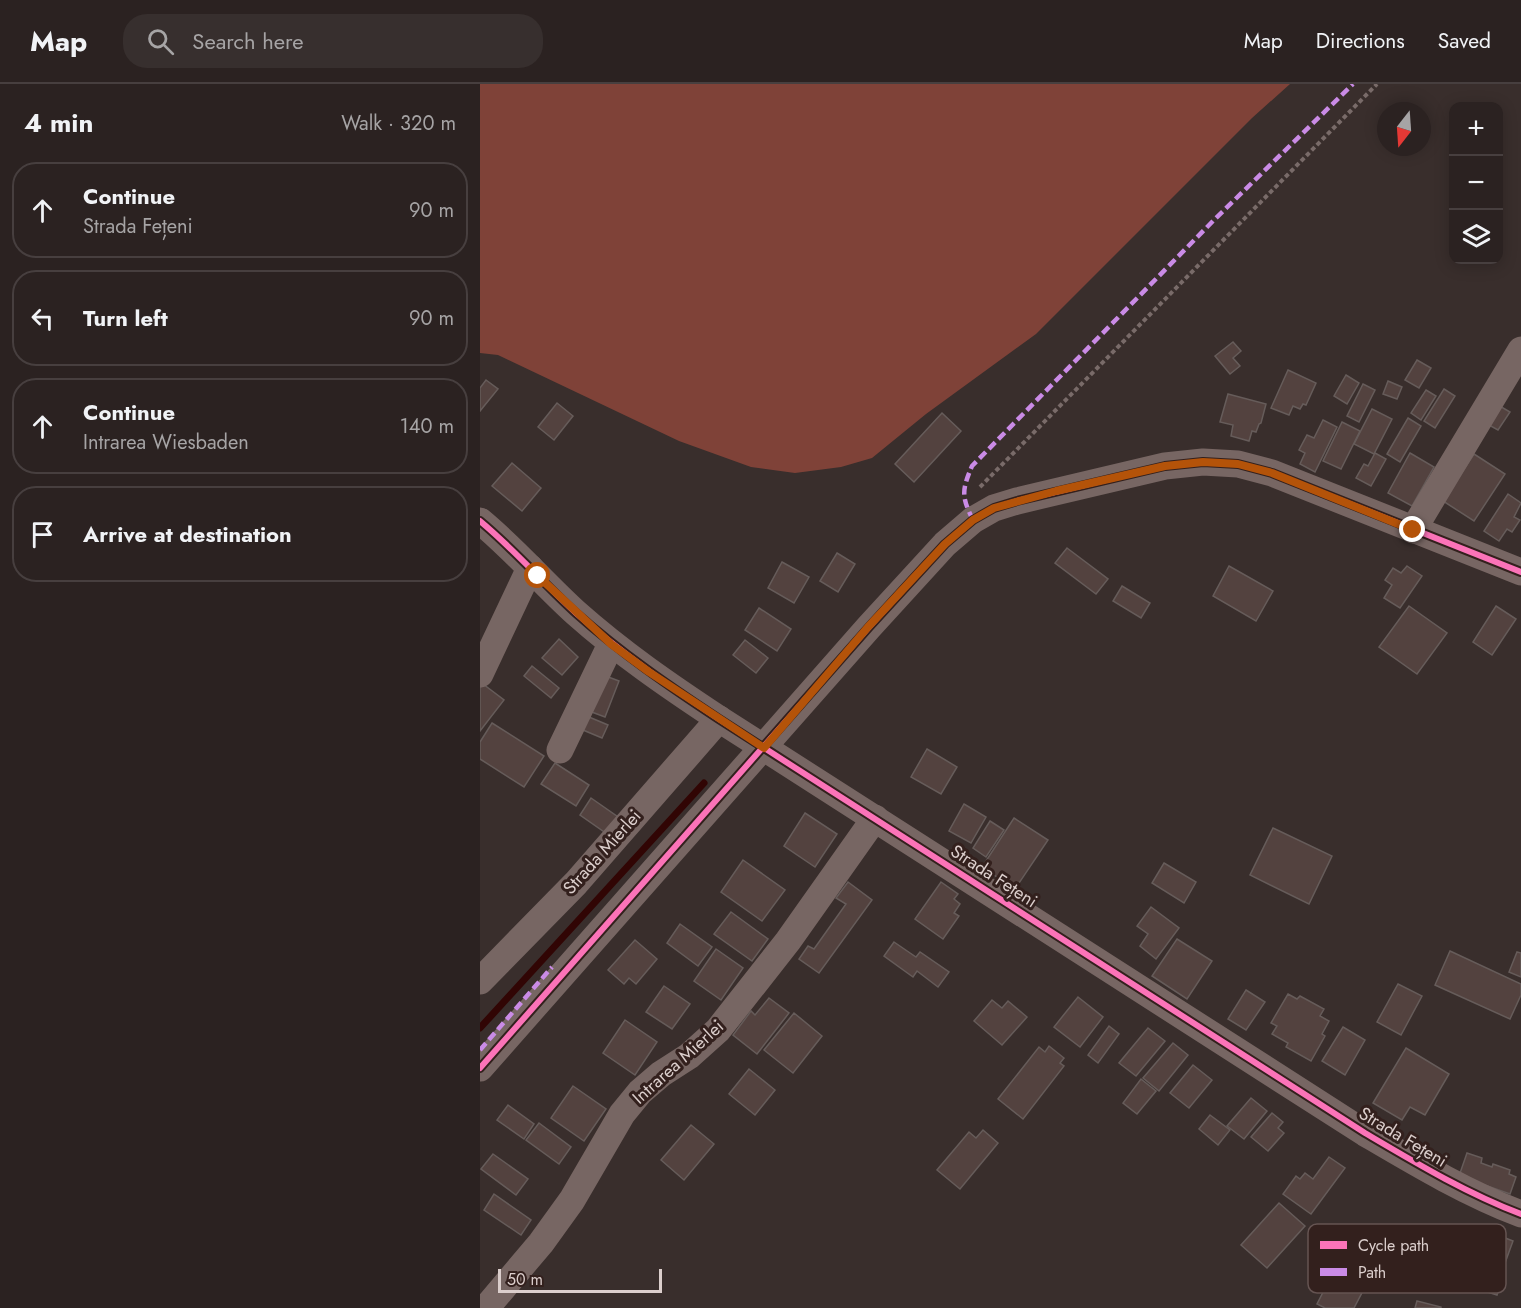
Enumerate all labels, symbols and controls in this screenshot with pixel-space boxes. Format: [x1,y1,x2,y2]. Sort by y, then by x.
search box [123,14,543,68]
text: Map [30,21,87,62]
icon: search [144,25,177,58]
text: Search here [192,25,304,57]
text: Map [1244,26,1283,56]
text: Directions [1316,26,1405,56]
text: Saved [1438,26,1491,56]
north arrow [1377,102,1431,156]
map controls [1449,102,1503,264]
button: + [1449,102,1503,156]
text: 4 min [24,104,93,142]
text: Walk · 320 m [341,109,456,138]
button: − [1449,156,1503,210]
text: Continue [83,180,175,212]
icon: ahead [26,194,59,227]
text: 90 m [409,196,454,225]
button: layers [1449,210,1503,264]
text: Strada Fețeni [83,212,193,241]
icon: left [26,302,59,335]
text: Turn left [83,302,168,334]
text: 90 m [409,304,454,333]
text: Continue [83,396,175,428]
icon: ahead [26,410,59,443]
text: 140 m [400,412,454,441]
text: Intrarea Wiesbaden [83,428,249,457]
route end [1399,516,1425,542]
icon: arrive [26,518,59,551]
text: Arrive at destination [83,518,292,550]
route start [524,562,550,588]
street label: Strada Mierlei [557,804,647,900]
street label: Strada Fețeni [945,838,1043,914]
street label: Intrarea Mierlei [627,1014,729,1110]
street label: Strada Fețeni [1354,1100,1452,1174]
legend [1308,1224,1506,1293]
text: Cycle path [1358,1234,1429,1257]
text: Path [1358,1261,1386,1284]
scale bar [498,1266,662,1294]
text: 50 m [507,1268,543,1291]

